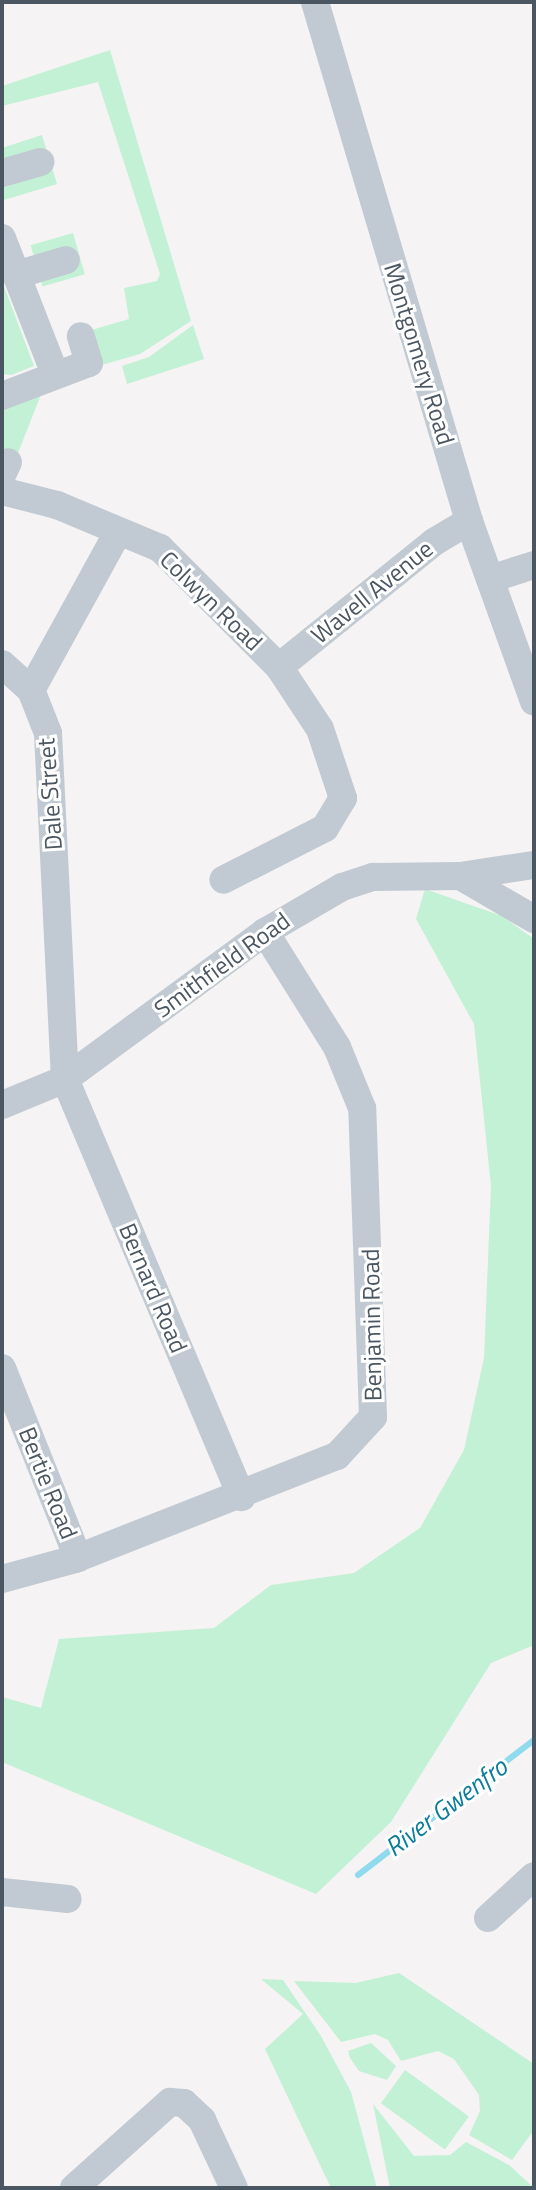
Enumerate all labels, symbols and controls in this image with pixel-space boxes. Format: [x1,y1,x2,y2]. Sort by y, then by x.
street label: Montgomery Road [378,260,460,448]
street label: Wavell Avenue [306,534,438,650]
street label: Colwyn Road [154,545,268,657]
street label: Dale Street [32,737,68,851]
street label: Smithfield Road [149,906,295,1024]
street label: Bernard Road [113,1219,193,1357]
street label: Benjamin Road [356,1249,388,1401]
street label: Bertie Road [13,1423,83,1543]
water label: River Gwenfro [379,1751,513,1863]

